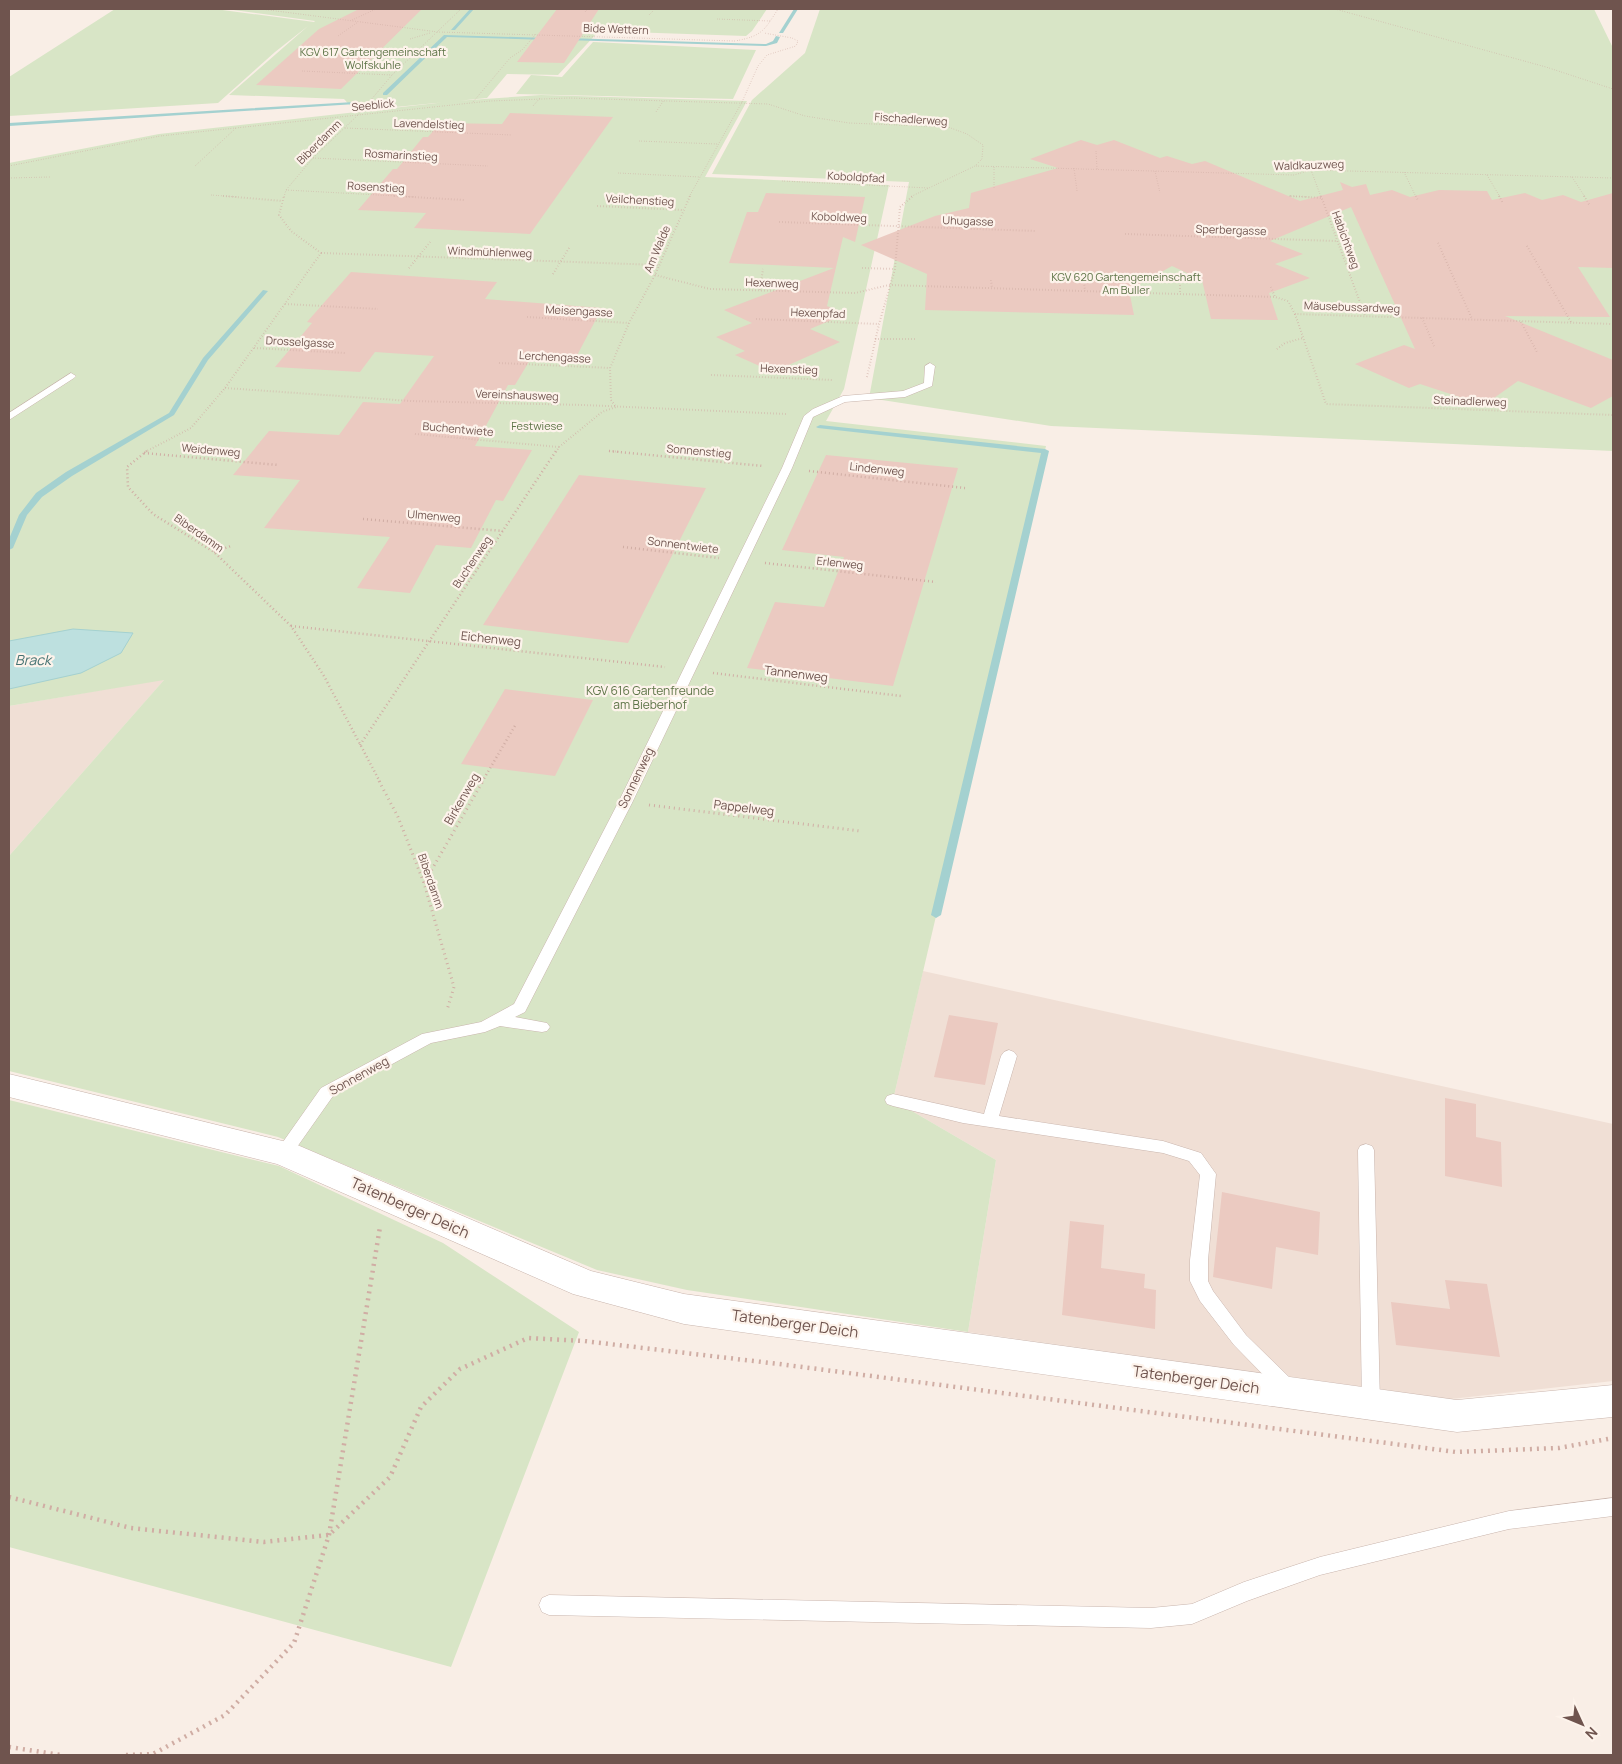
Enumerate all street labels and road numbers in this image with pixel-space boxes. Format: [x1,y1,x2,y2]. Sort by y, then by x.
street label: Bide Wettern [583,20,649,37]
street label: Seeblick [351,95,396,114]
street label: Fischadlerweg [874,108,948,129]
street label: Lavendelstieg [393,115,465,132]
street label: Biberdamm [293,116,344,167]
street label: Rosmarinstieg [364,145,438,164]
street label: Waldkauzweg [1274,156,1344,173]
street label: Koboldpfad [827,168,885,185]
street label: Rosenstieg [347,178,405,195]
street label: Veilchenstieg [605,190,675,209]
street label: Koboldweg [811,208,867,225]
street label: Habichtweg [1329,209,1364,271]
street label: Uhugasse [942,212,995,229]
street label: Sperbergasse [1195,221,1267,238]
street label: Am Walde [640,222,673,275]
street label: Windmühlenweg [447,243,533,260]
street label: Hexenweg [745,274,799,291]
street label: Mäusebussardweg [1304,297,1400,316]
street label: Meisengasse [545,301,614,320]
street label: Hexenpfad [790,304,846,321]
street label: Drosselgasse [265,332,335,351]
street label: Lerchengasse [519,347,592,366]
street label: Hexenstieg [760,360,818,377]
street label: Vereinshausweg [475,386,559,403]
street label: Steinadlerweg [1433,392,1507,409]
street label: Buchentwiete [422,418,495,439]
street label: Weidenweg [181,439,241,460]
street label: Sonnenstieg [666,440,732,461]
street label: Lindenweg [849,458,905,479]
street label: Ulmenweg [407,506,461,525]
street label: Biberdamm [171,510,227,555]
street label: Buchenweg [449,533,495,591]
street label: Sonnentwiete [647,533,720,556]
street label: Erlenweg [816,553,864,572]
street label: Eichenweg [460,627,522,650]
street label: Tannenweg [763,661,829,686]
street label: Sonnenweg [613,744,658,811]
street label: Birkenweg [440,770,483,828]
street label: Pappelweg [713,795,775,820]
street label: Biberdamm [415,851,448,910]
street label: Sonnenweg [326,1052,392,1099]
street label: Tatenberger Deich [348,1172,473,1243]
street label: Tatenberger Deich [730,1304,860,1343]
street label: Tatenberger Deich [1131,1360,1261,1399]

